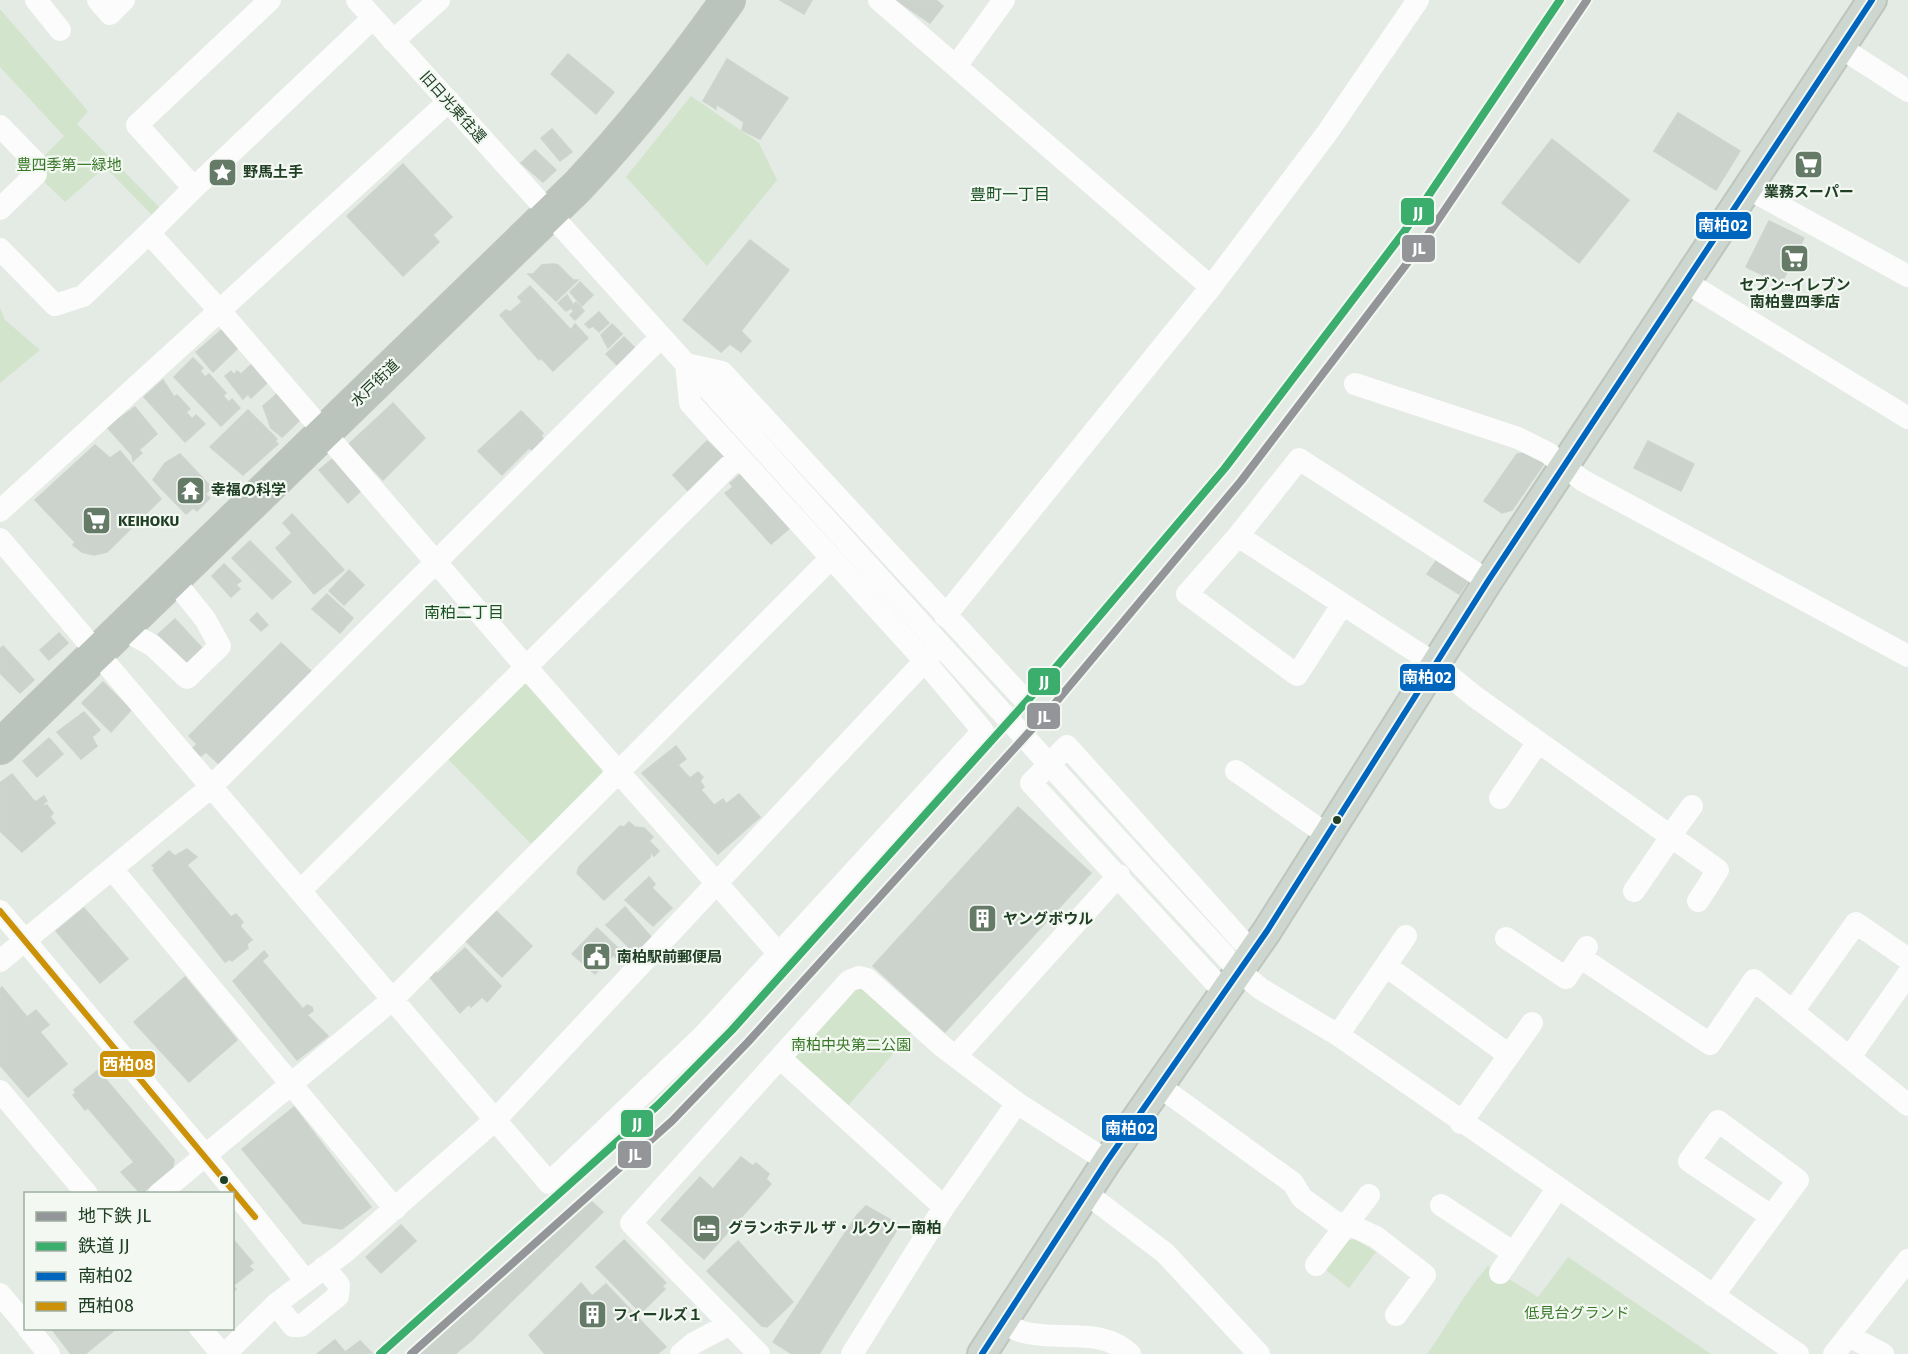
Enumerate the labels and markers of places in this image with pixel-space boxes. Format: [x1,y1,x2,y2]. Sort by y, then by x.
supermarket icon: 業務スーパー [1793,149,1825,181]
place icon: 野馬土手 [206,156,238,188]
place label: 野馬土手 [243,163,303,181]
place label: 業務スーパー [1764,183,1854,201]
supermarket icon: セブン-イレブン 南柏豊四季店 [1779,242,1811,274]
place label: セブン-イレブン 南柏豊四季店 [1739,276,1851,311]
temple icon: 幸福の科学 [174,474,206,506]
place label: 幸福の科学 [211,481,286,499]
supermarket icon: KEIHOKU [81,505,113,537]
place label: KEIHOKU [118,512,179,530]
unlabelled marker [1331,814,1343,826]
building icon: ヤングボウル [966,903,998,935]
place label: ヤングボウル [1003,910,1093,928]
public building icon: 南柏駅前郵便局 [580,941,612,973]
place label: 南柏駅前郵便局 [617,948,722,966]
unlabelled marker [218,1174,230,1186]
hotel icon: グランホテル ザ・ルクソー南柏 [691,1212,723,1244]
place label: グランホテル ザ・ルクソー南柏 [728,1219,942,1237]
building icon: フィールズ１ [576,1299,608,1331]
place label: フィールズ１ [613,1306,703,1324]

